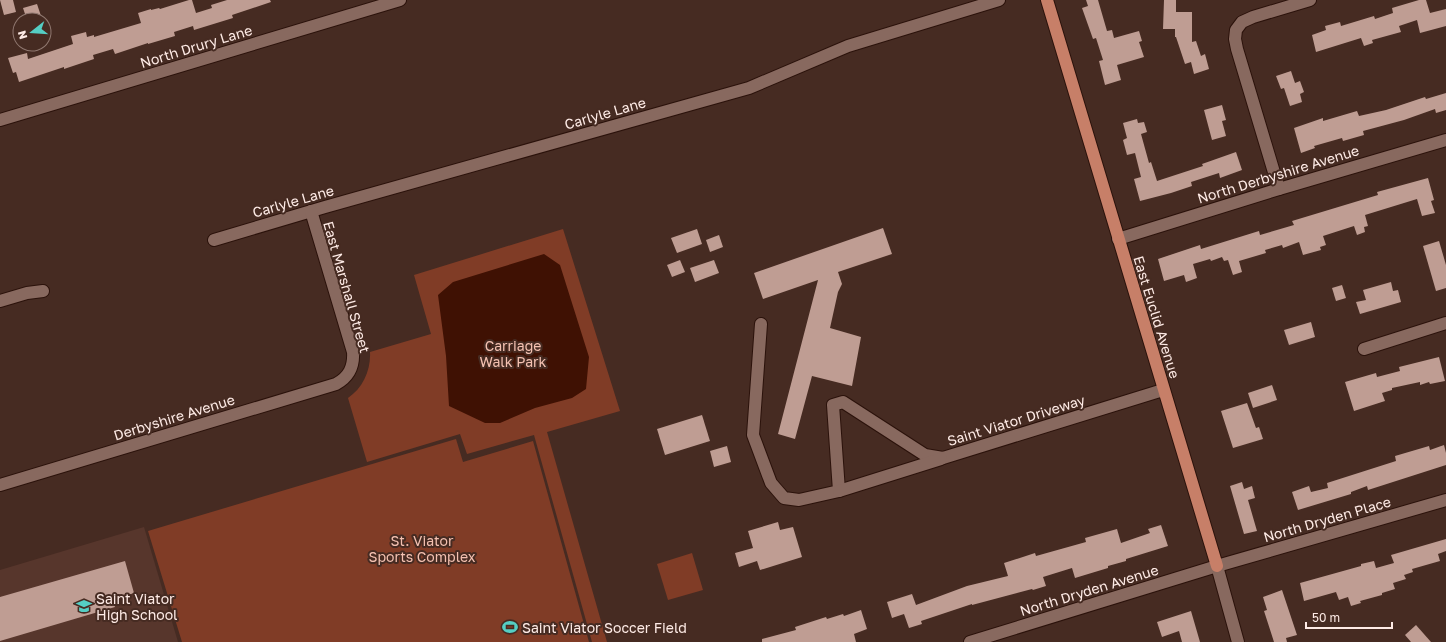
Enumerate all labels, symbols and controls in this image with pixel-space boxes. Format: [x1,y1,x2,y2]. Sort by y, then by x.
north arrow [12,12,52,52]
street label: North Drury Lane [138,21,254,71]
text: N [15,29,29,41]
street label: Carlyle Lane [562,93,648,133]
street label: North Derbyshire Avenue [1195,141,1361,207]
street label: Carlyle Lane [250,181,336,221]
street label: East Marshall Street [320,219,374,355]
street label: East Euclid Avenue [1130,254,1184,380]
park label: Carriage Walk Park [480,337,547,370]
street label: Derbyshire Avenue [111,390,237,444]
street label: Saint Viator Driveway [945,391,1087,449]
street label: North Dryden Place [1261,493,1393,545]
park label: St. Viator Sports Complex [368,532,476,565]
street label: North Dryden Avenue [1018,561,1160,619]
place label: Saint Viator High School [96,590,178,623]
school or university icon: Saint Viator High School [75,597,93,615]
scale bar [1306,604,1392,630]
text: 50 m [1312,610,1340,625]
sports icon: Saint Viator Soccer Field [501,618,519,636]
place label: Saint Viator Soccer Field [522,619,687,636]

